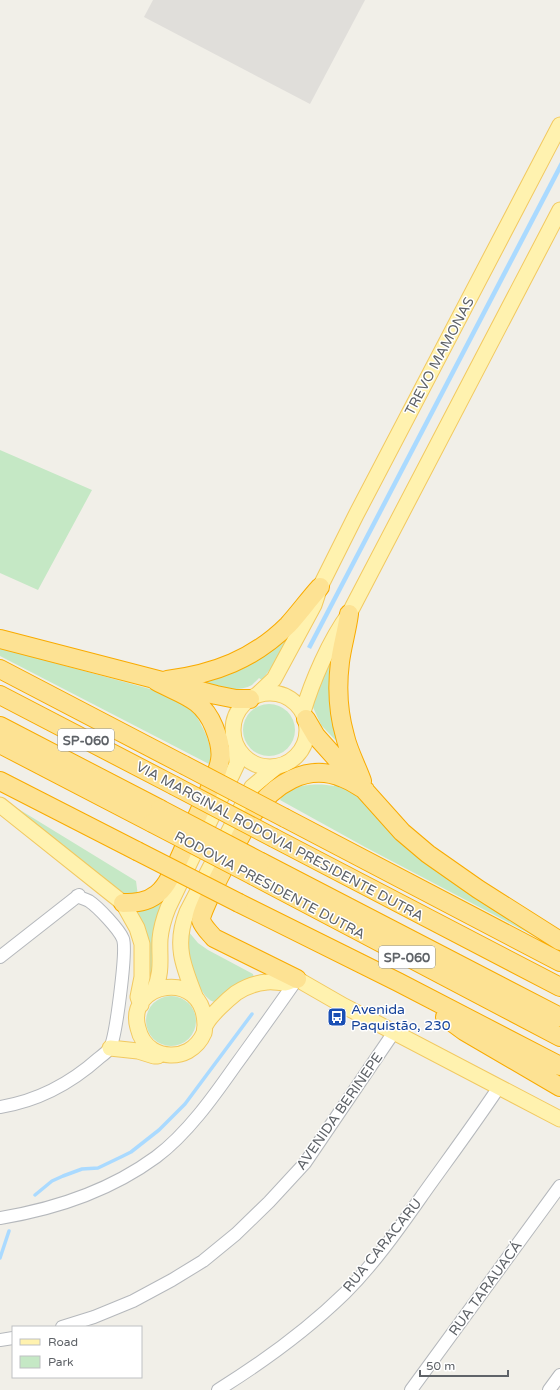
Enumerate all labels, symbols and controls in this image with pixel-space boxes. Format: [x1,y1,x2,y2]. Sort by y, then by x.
street label: TREVO MAMONAS [401,294,478,418]
road number: SP-060 [58,729,114,751]
street label: VIA MARGINAL RODOVIA PRESIDENTE DUTRA [133,758,427,924]
street label: RODOVIA PRESIDENTE DUTRA [172,827,368,943]
road number: SP-060 [379,946,435,968]
place label: Avenida Paquistão, 230 [351,1001,451,1034]
bus stop icon: Avenida Paquistão, 230 [326,1006,348,1028]
street label: AVENIDA BERINEPE [293,1049,386,1173]
street label: RUA CARACARU [339,1195,425,1296]
street label: RUA TARAUACÁ [445,1237,526,1339]
legend [12,1326,142,1378]
text: Road [48,1335,78,1349]
scale bar [420,1352,508,1378]
text: Park [48,1355,74,1369]
text: 50 m [426,1359,455,1373]

